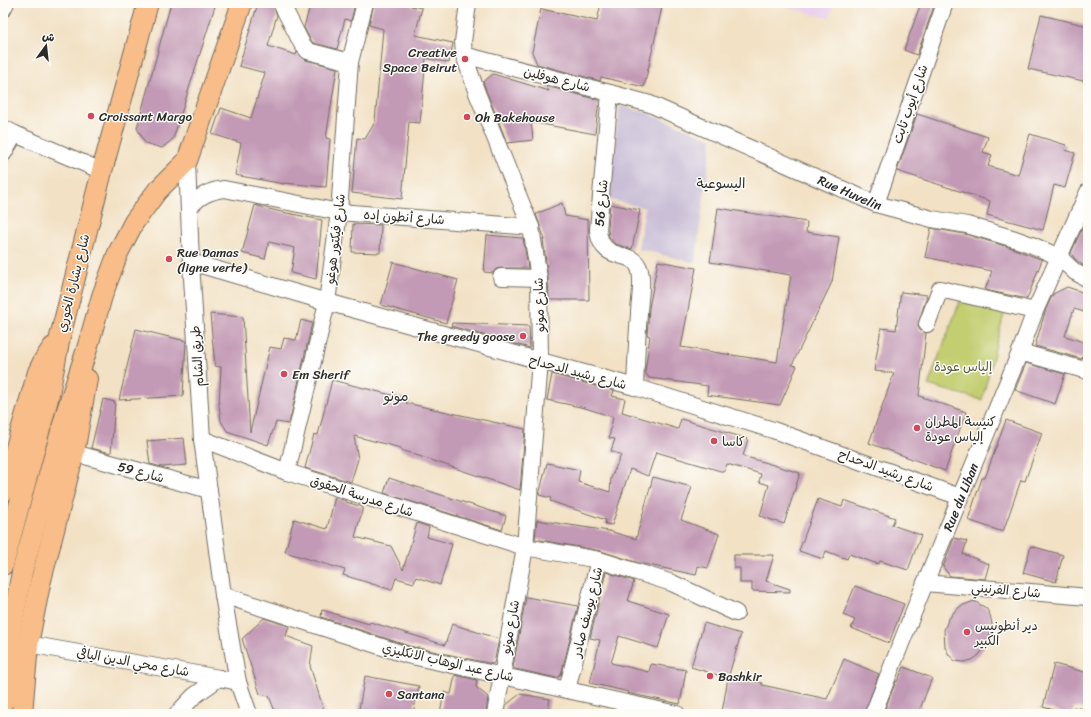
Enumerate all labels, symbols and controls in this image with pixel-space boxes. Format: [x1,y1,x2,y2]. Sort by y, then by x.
north arrow [26,26,66,66]
text: ش [40,26,57,48]
place label: Creative Space Beirut [383,41,457,79]
marker: Creative Space Beirut [460,54,470,64]
street label: شارع هوفلين [521,60,593,98]
street label: شارع أيوب تابت [886,61,934,147]
place label: Croissant Margo [99,105,193,128]
place label: Oh Bakehouse [475,106,555,129]
marker: Croissant Margo [86,111,96,121]
marker: Oh Bakehouse [462,112,472,122]
street label: Rue Huvelin [814,168,884,217]
district label: اليسوعية [697,171,745,196]
street label: شارع 56 [588,179,614,227]
street label: شارع فيكتور هوغو [318,192,352,287]
street label: شارع أنطون إده [363,203,445,231]
street label: شارع بشارة الخوري [50,231,96,335]
place label: Rue Damas (ligne verte) [177,241,248,279]
marker: Rue Damas (ligne verte) [164,254,174,264]
street label: شارع مونو [527,277,551,334]
street label: طريق الشام [183,325,211,387]
place label: The greedy goose [417,325,515,348]
marker: The greedy goose [518,331,528,341]
street label: شارع رشيد الدحداح [527,348,629,396]
park label: إلياس عودة [934,355,992,378]
place label: Em Sherif [292,363,351,386]
marker: Em Sherif [279,369,289,379]
district label: مونو [382,384,409,409]
place label: كنيسة المطران إلياس عودة [925,410,996,448]
marker: كنيسة المطران إلياس عودة [912,423,922,433]
place label: كاسا [722,430,745,453]
marker: كاسا [709,436,719,446]
street label: شارع رشيد الدحداح [835,442,937,498]
street label: شارع 59 [115,455,167,489]
street label: Rue du Liban [936,459,985,535]
street label: شارع مدرسة الحقوق [307,468,417,524]
street label: شارع يوسف صادر [564,564,609,661]
street label: شارع الفرنيني [970,576,1042,604]
street label: شارع مونو [494,598,526,657]
place label: دير أنطونيس الكبير [974,614,1038,652]
marker: دير أنطونيس الكبير [962,627,972,637]
street label: شارع عبد الوهاب الانكليزي [380,636,516,688]
street label: شارع محي الدين اليافي [75,641,191,683]
place label: Bashkir [718,665,762,688]
marker: Bashkir [705,671,715,681]
place label: Santana [397,683,445,706]
marker: Santana [384,689,394,699]

